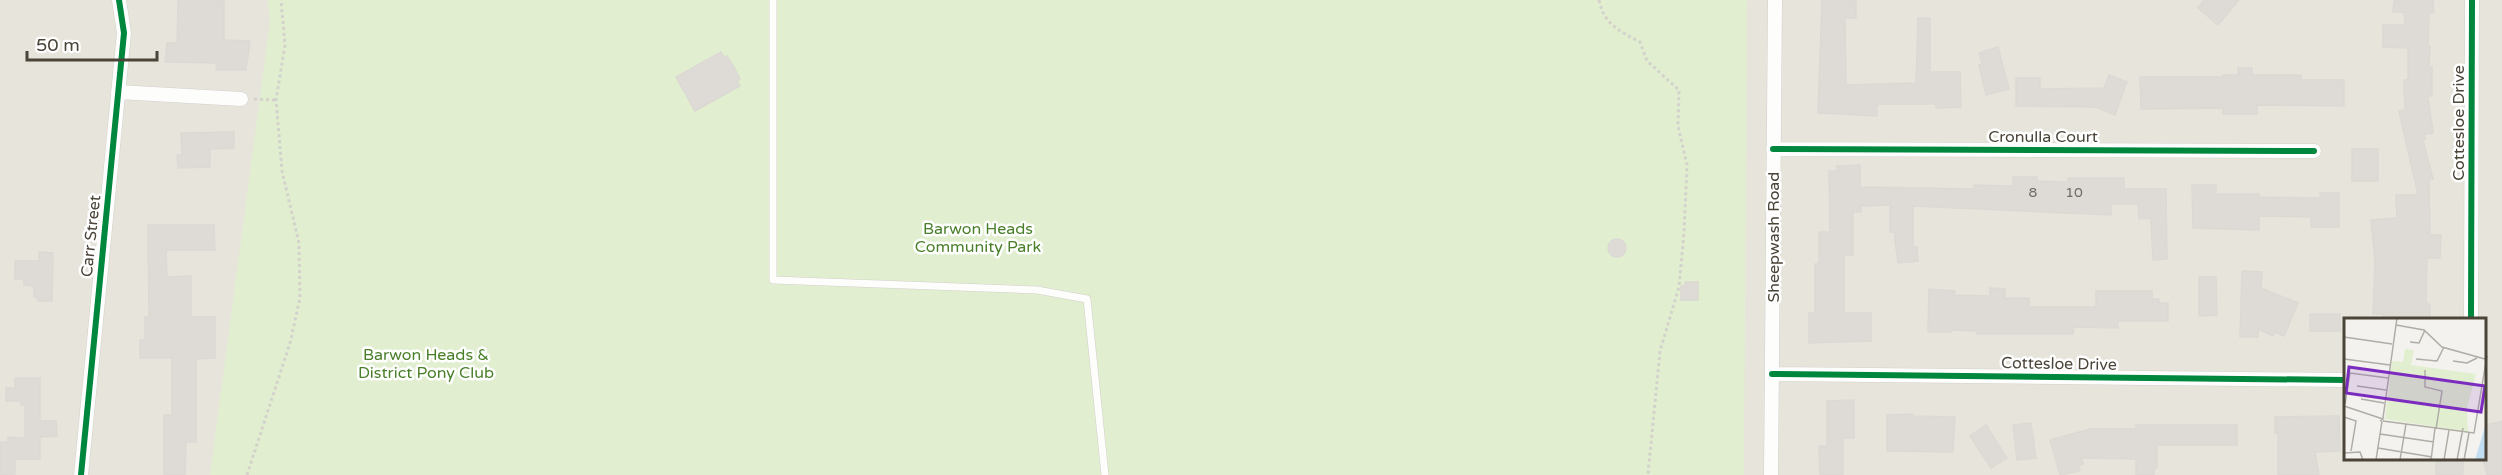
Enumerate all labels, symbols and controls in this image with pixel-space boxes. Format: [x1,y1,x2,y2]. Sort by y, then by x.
scale bar [27,24,158,62]
text: 50 m [36,34,80,56]
street label: Cottesloe Drive [2449,65,2469,181]
street label: Cronulla Court [1988,127,2098,147]
street label: Sheepwash Road [1764,172,1784,302]
house number: 8 [2029,184,2038,201]
house number: 10 [2065,184,2083,201]
street label: Carr Street [77,194,105,278]
park label: Barwon Heads Community Park [915,219,1041,257]
inset map [2344,318,2487,460]
park label: Barwon Heads & District Pony Club [358,345,494,383]
street label: Cottesloe Drive [2001,353,2117,375]

